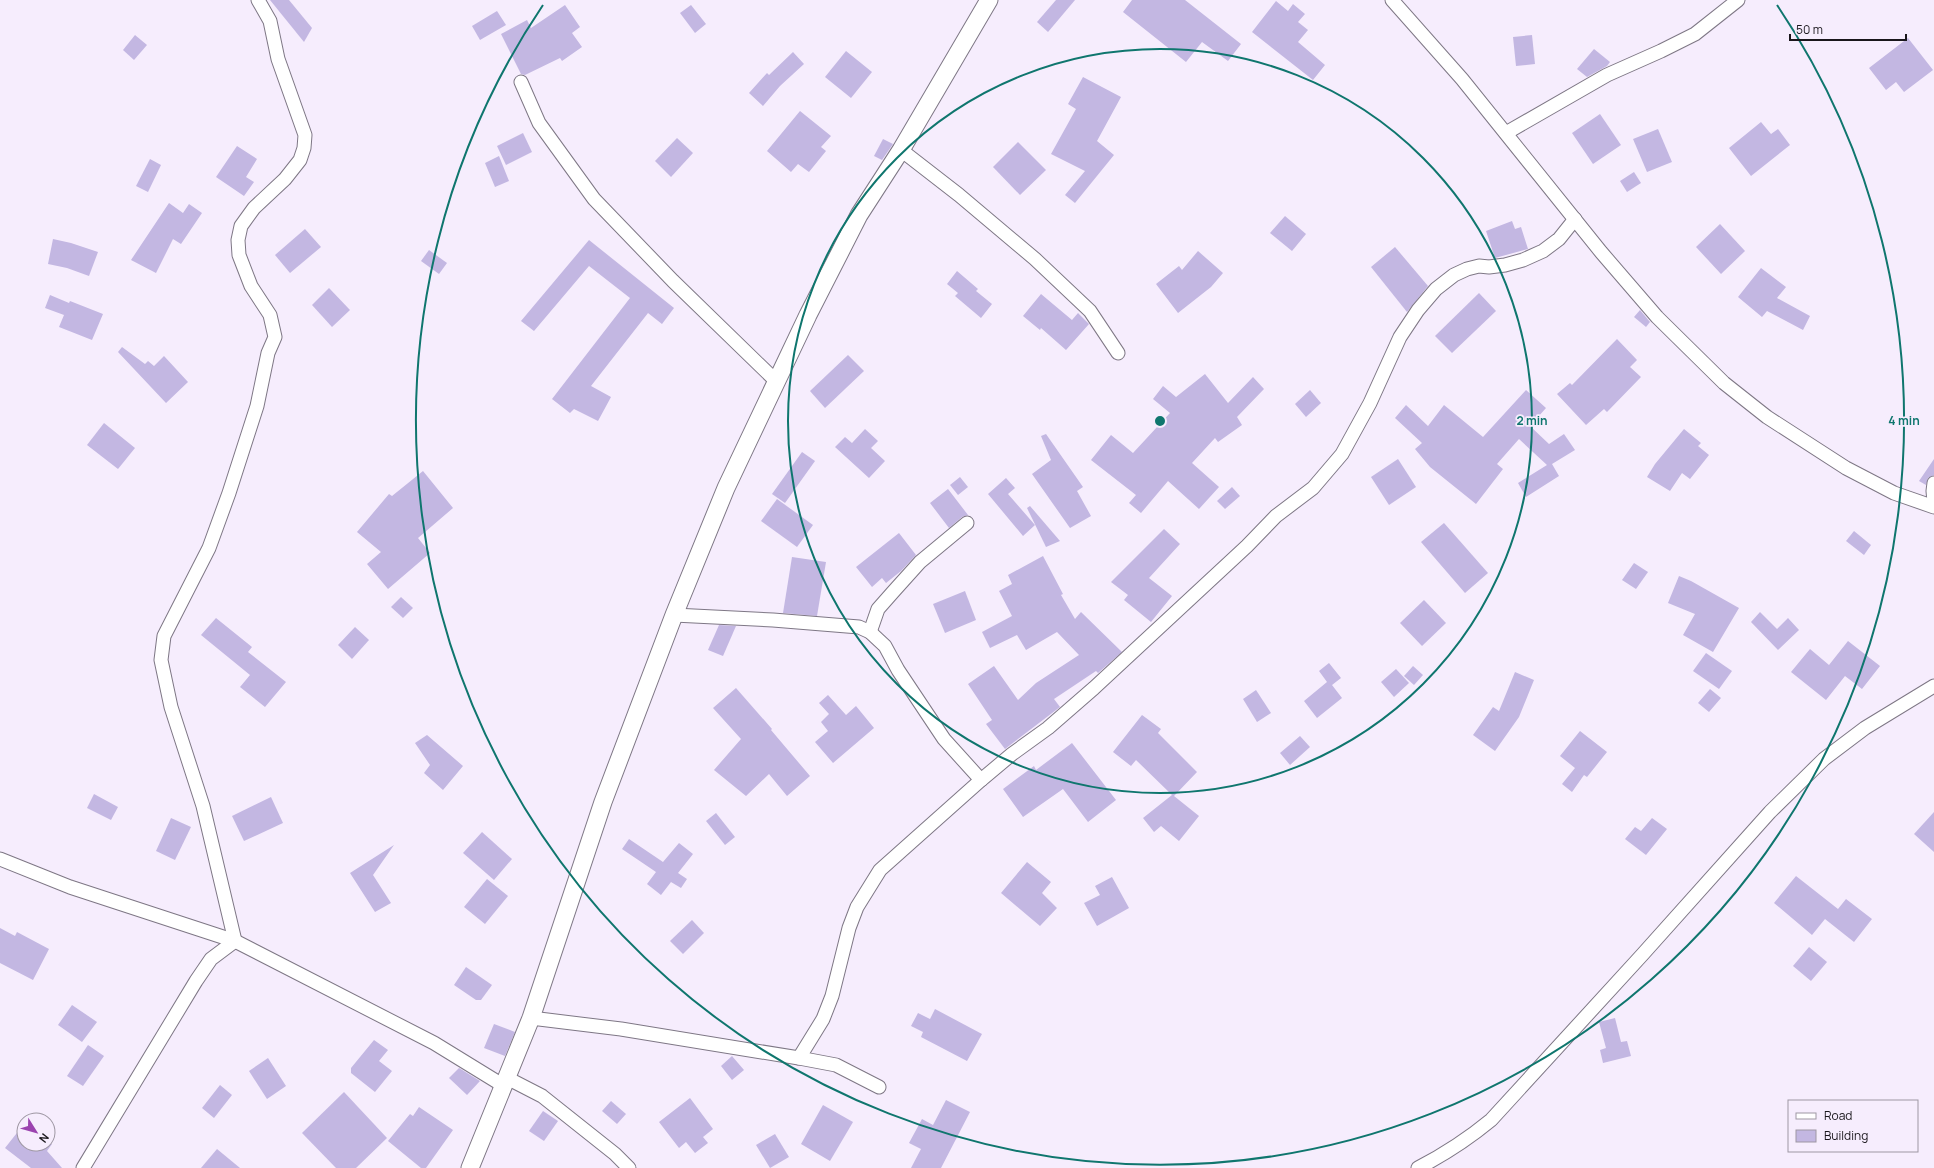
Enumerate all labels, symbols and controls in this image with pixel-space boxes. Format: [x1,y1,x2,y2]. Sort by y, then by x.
scale bar [1790,16,1906,42]
text: 50 m [1796,21,1823,38]
text: 2 min [1516,412,1548,429]
text: 4 min [1888,412,1920,429]
centre of rings [1153,414,1167,428]
legend [1788,1100,1918,1152]
text: Road [1824,1107,1852,1124]
north arrow [16,1112,56,1152]
text: Building [1824,1127,1868,1144]
text: N [36,1131,53,1146]

